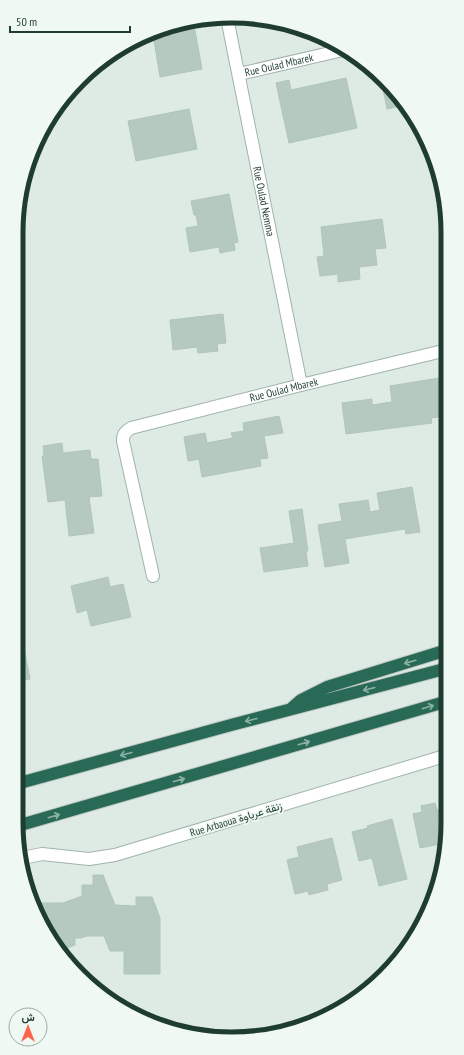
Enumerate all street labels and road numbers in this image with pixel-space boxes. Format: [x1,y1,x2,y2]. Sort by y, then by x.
street label: Rue Oulad Mbarek [243,50,315,79]
street label: Rue Oulad Nemma [250,165,278,238]
street label: Rue Oulad Mbarek [248,374,320,405]
street label: Rue Arbaoua زنقة عرباوة [188,798,284,840]

